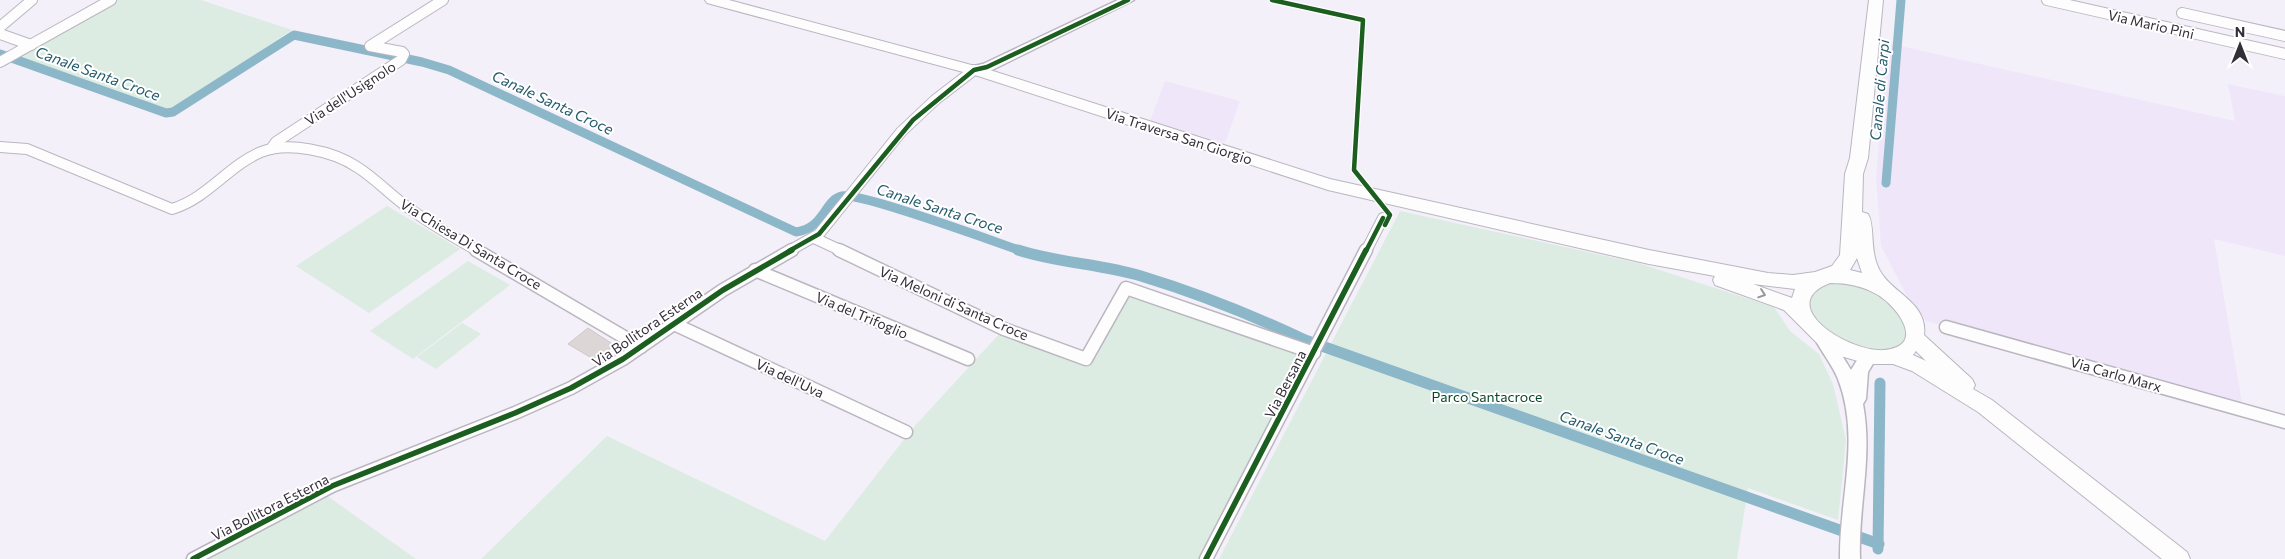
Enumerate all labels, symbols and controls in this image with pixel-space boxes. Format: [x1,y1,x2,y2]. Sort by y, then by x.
street label: Via Mario Pini [2106,6,2196,42]
north arrow [2215,20,2265,70]
text: N [2235,23,2245,40]
water label: Canale di Carpi [1866,38,1892,141]
water label: Canale Santa Croce [33,42,163,104]
street label: Via dell'Usignolo [301,57,399,129]
water label: Canale Santa Croce [490,66,616,138]
street label: Via Traversa San Giorgio [1103,104,1255,168]
water label: Canale Santa Croce [875,179,1005,237]
street label: Via Chiesa Di Santa Croce [397,195,545,293]
street label: Via Meloni di Santa Croce [877,262,1031,344]
street label: Via Bollitora Esterna [589,284,705,370]
street label: Via del Trifoglio [813,288,911,342]
one-way arrow [1757,288,1766,298]
street label: Via Bersana [1261,347,1309,421]
street label: Via Carlo Marx [2069,353,2164,395]
street label: Via dell'Uva [753,355,827,401]
park label: Parco Santacroce [1432,388,1543,405]
water label: Canale Santa Croce [1557,406,1687,468]
street label: Via Bollitora Esterna [209,470,331,544]

